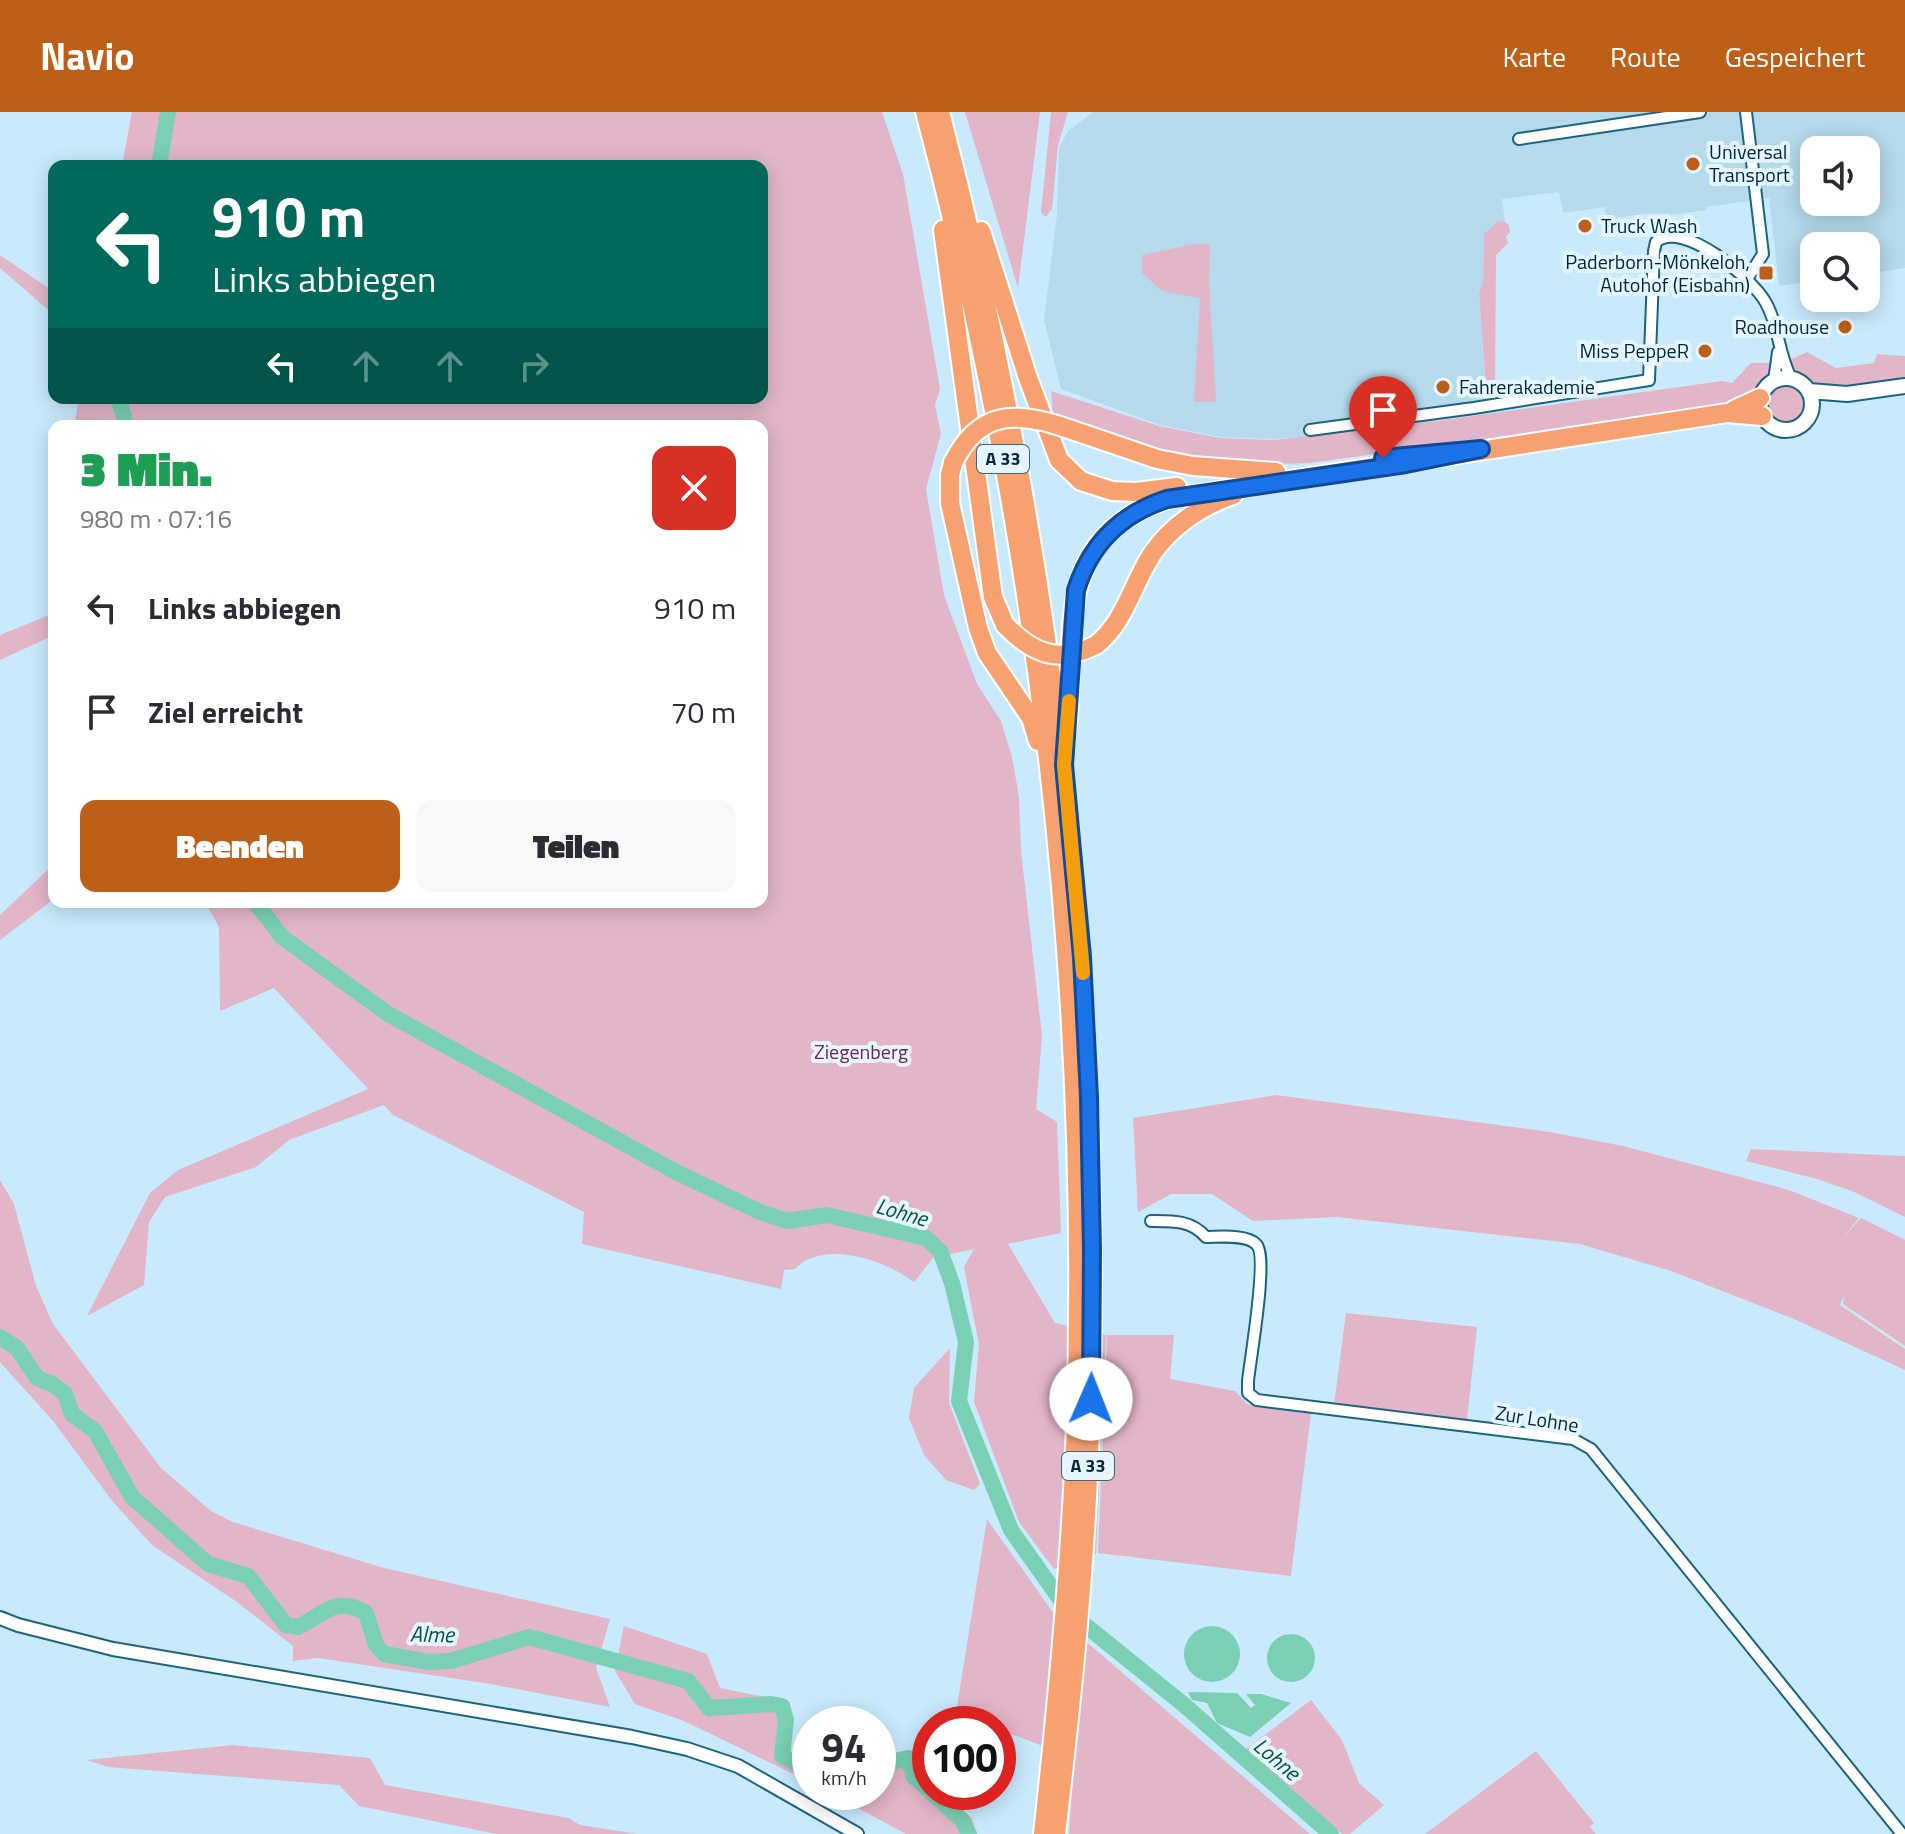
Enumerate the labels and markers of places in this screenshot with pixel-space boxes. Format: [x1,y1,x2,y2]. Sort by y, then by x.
place label: Universal Transport [1709,136,1790,190]
marker: Universal Transport [1684,155,1702,173]
place label: Truck Wash [1601,210,1698,241]
marker: Truck Wash [1576,217,1594,235]
place label: Paderborn-Mönkeloh, Autohof (Eisbahn) [1565,246,1750,300]
marker: Paderborn-Mönkeloh, Autohof (Eisbahn) [1757,264,1775,282]
place label: Roadhouse [1734,311,1829,342]
marker: Roadhouse [1836,318,1854,336]
place label: Miss PeppeR [1579,335,1689,366]
marker: Miss PeppeR [1696,342,1714,360]
place label: Fahrerakademie [1459,371,1595,402]
pin [1349,376,1417,458]
marker: Fahrerakademie [1434,378,1452,396]

